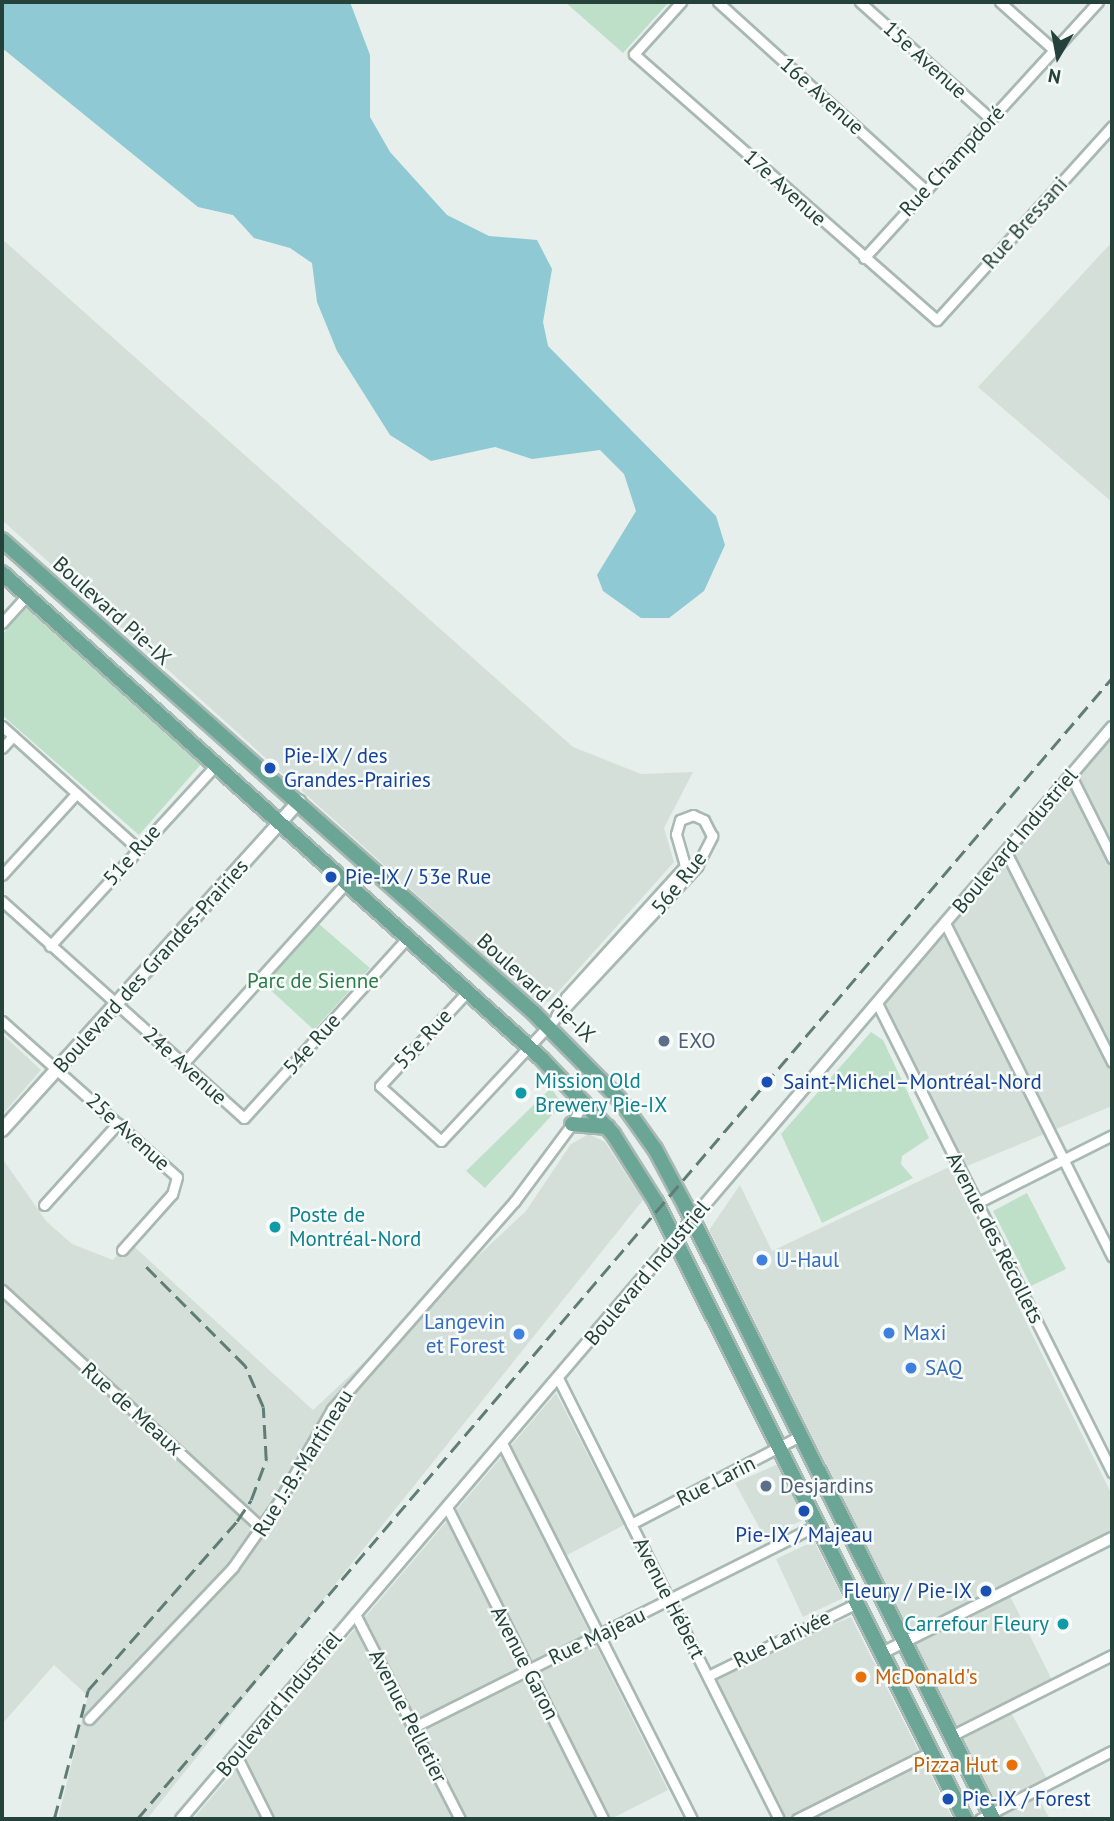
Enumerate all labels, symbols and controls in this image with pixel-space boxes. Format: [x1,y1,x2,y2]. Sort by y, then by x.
street label: 15e Avenue [878,16,972,104]
north arrow [1023,21,1093,91]
street label: 16e Avenue [775,52,869,140]
text: N [1046,64,1063,90]
street label: Rue Champdoré [894,100,1010,222]
street label: 17e Avenue [738,144,832,232]
street label: Rue Bressani [977,172,1073,274]
street label: Boulevard Pie-IX [48,551,176,671]
place label: Pie-IX / des Grandes-Prairies [284,743,431,793]
marker: Pie-IX / des Grandes-Prairies [262,760,278,776]
street label: Boulevard Industriel [947,763,1083,919]
street label: 51e Rue [98,819,166,891]
street label: 56e Rue [646,847,712,919]
street label: Boulevard des Grandes-Prairies [48,854,254,1078]
place label: Pie-IX / 53e Rue [345,864,492,890]
marker: Pie-IX / 53e Rue [323,869,339,885]
street label: Boulevard Pie-IX [472,928,600,1048]
park label: Parc de Sienne [247,968,379,994]
street label: 55e Rue [389,1004,457,1074]
street label: 54e Rue [278,1008,346,1080]
street label: 24e Avenue [138,1022,232,1110]
place label: EXO [678,1028,716,1054]
marker: EXO [656,1033,672,1049]
place label: Mission Old Brewery Pie-IX [535,1068,668,1118]
place label: Saint-Michel–Montréal-Nord [783,1069,1042,1095]
marker: Saint-Michel–Montréal-Nord [757,1072,777,1092]
marker: Mission Old Brewery Pie-IX [513,1085,529,1101]
street label: 25e Avenue [81,1088,175,1176]
street label: Avenue des Récollets [941,1148,1049,1328]
street label: Boulevard Industriel [579,1195,715,1351]
place label: Poste de Montréal-Nord [289,1202,421,1252]
marker: Poste de Montréal-Nord [267,1219,283,1235]
place label: U-Haul [776,1247,839,1273]
marker: U-Haul [754,1252,770,1268]
place label: Langevin et Forest [424,1309,505,1359]
place label: Maxi [903,1320,946,1346]
marker: Maxi [881,1325,897,1341]
marker: Langevin et Forest [511,1326,527,1342]
place label: SAQ [925,1355,962,1381]
street label: Rue de Meaux [76,1357,188,1461]
marker: SAQ [903,1360,919,1376]
street label: Rue J.-B.-Martineau [248,1385,358,1541]
street label: Rue Larin [672,1450,760,1512]
place label: Desjardins [780,1473,874,1499]
marker: Desjardins [758,1478,774,1494]
marker: Pie-IX / Majeau [796,1503,812,1519]
place label: Pie-IX / Majeau [735,1522,873,1548]
street label: Avenue Hébert [628,1533,710,1663]
place label: Fleury / Pie-IX [843,1578,972,1604]
marker: Fleury / Pie-IX [978,1583,994,1599]
street label: Avenue Garon [486,1602,564,1724]
street label: Rue Majeau [544,1602,650,1670]
street label: Rue Larivée [730,1605,834,1673]
place label: Carrefour Fleury [904,1611,1049,1637]
marker: Carrefour Fleury [1055,1616,1071,1632]
street label: Boulevard Industriel [211,1626,347,1782]
street label: Avenue Pelletier [364,1645,452,1787]
place label: McDonald's [875,1664,978,1690]
marker: McDonald's [853,1669,869,1685]
place label: Pizza Hut [913,1752,998,1778]
marker: Pizza Hut [1004,1757,1020,1773]
place label: Pie-IX / Forest [962,1786,1091,1812]
marker: Pie-IX / Forest [940,1791,956,1807]

